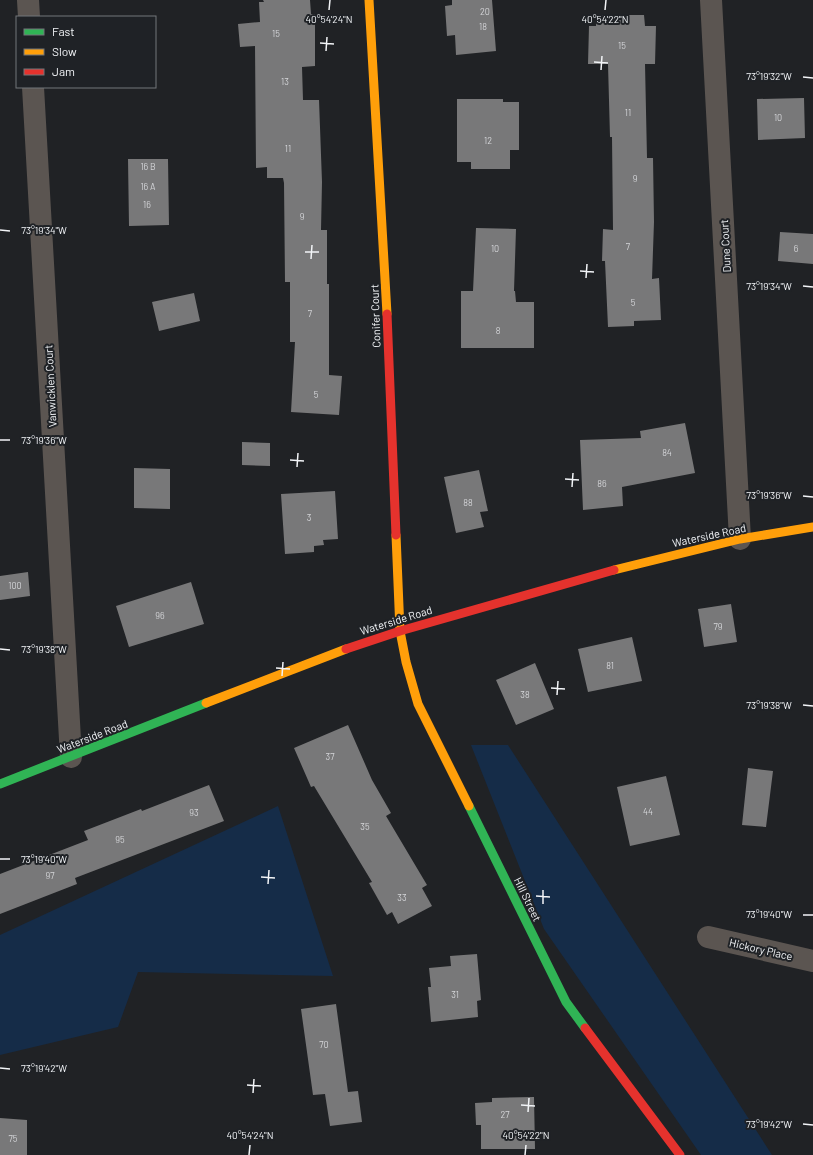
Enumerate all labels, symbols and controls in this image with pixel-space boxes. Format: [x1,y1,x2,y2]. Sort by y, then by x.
house number: 20 [480,6,490,17]
text: 40°54'24"N [306,13,352,25]
text: 40°54'22"N [582,13,628,25]
legend [16,16,156,88]
house number: 18 [479,21,487,32]
text: Fast [52,24,75,38]
house number: 15 [272,28,280,39]
house number: 15 [618,40,626,51]
text: Slow [52,44,77,58]
text: Jam [52,64,75,78]
text: 73°19'32"W [746,70,792,82]
house number: 13 [281,76,289,87]
house number: 11 [625,107,631,118]
house number: 10 [774,112,782,123]
house number: 12 [484,135,492,146]
house number: 11 [285,143,291,154]
house number: 16 B [140,161,156,172]
house number: 9 [633,173,638,184]
house number: 16 A [140,181,156,192]
house number: 16 [143,199,151,210]
house number: 9 [300,211,305,222]
street label: Dune Court [717,219,733,273]
text: 73°19'34"W [21,224,67,236]
house number: 7 [626,241,631,252]
house number: 10 [491,243,499,254]
house number: 6 [794,243,799,254]
text: 73°19'34"W [746,280,792,292]
street label: Conifer Court [367,284,383,348]
house number: 5 [631,297,636,308]
house number: 7 [308,308,313,319]
house number: 8 [496,325,501,336]
street label: Vanwicklen Court [41,344,59,428]
house number: 5 [314,389,319,400]
text: 73°19'36"W [21,434,67,446]
house number: 84 [662,447,672,458]
house number: 86 [597,478,607,489]
text: 73°19'36"W [746,489,792,501]
house number: 88 [463,497,473,508]
house number: 3 [307,512,312,523]
street label: Waterside Road [671,521,747,549]
house number: 100 [8,580,22,591]
street label: Waterside Road [358,603,434,637]
house number: 96 [155,610,165,621]
house number: 79 [714,621,723,632]
text: 73°19'38"W [21,643,67,655]
house number: 81 [606,660,614,671]
house number: 38 [520,689,530,700]
text: 73°19'38"W [746,699,792,711]
street label: Waterside Road [55,717,129,755]
house number: 37 [326,751,335,762]
house number: 44 [643,806,653,817]
house number: 93 [189,807,199,818]
house number: 35 [360,821,370,832]
house number: 95 [115,834,125,845]
text: 73°19'40"W [21,853,67,865]
house number: 97 [46,870,55,881]
street label: Hill Street [512,875,544,923]
house number: 33 [397,892,407,903]
text: 73°19'40"W [746,908,792,920]
street label: Hickory Place [728,935,794,963]
house number: 31 [451,989,459,1000]
house number: 70 [319,1039,329,1050]
text: 73°19'42"W [21,1062,67,1074]
house number: 27 [500,1109,510,1120]
text: 73°19'42"W [746,1118,792,1130]
text: 40°54'24"N [227,1129,273,1141]
text: 40°54'22"N [503,1129,549,1141]
house number: 75 [9,1133,18,1144]

